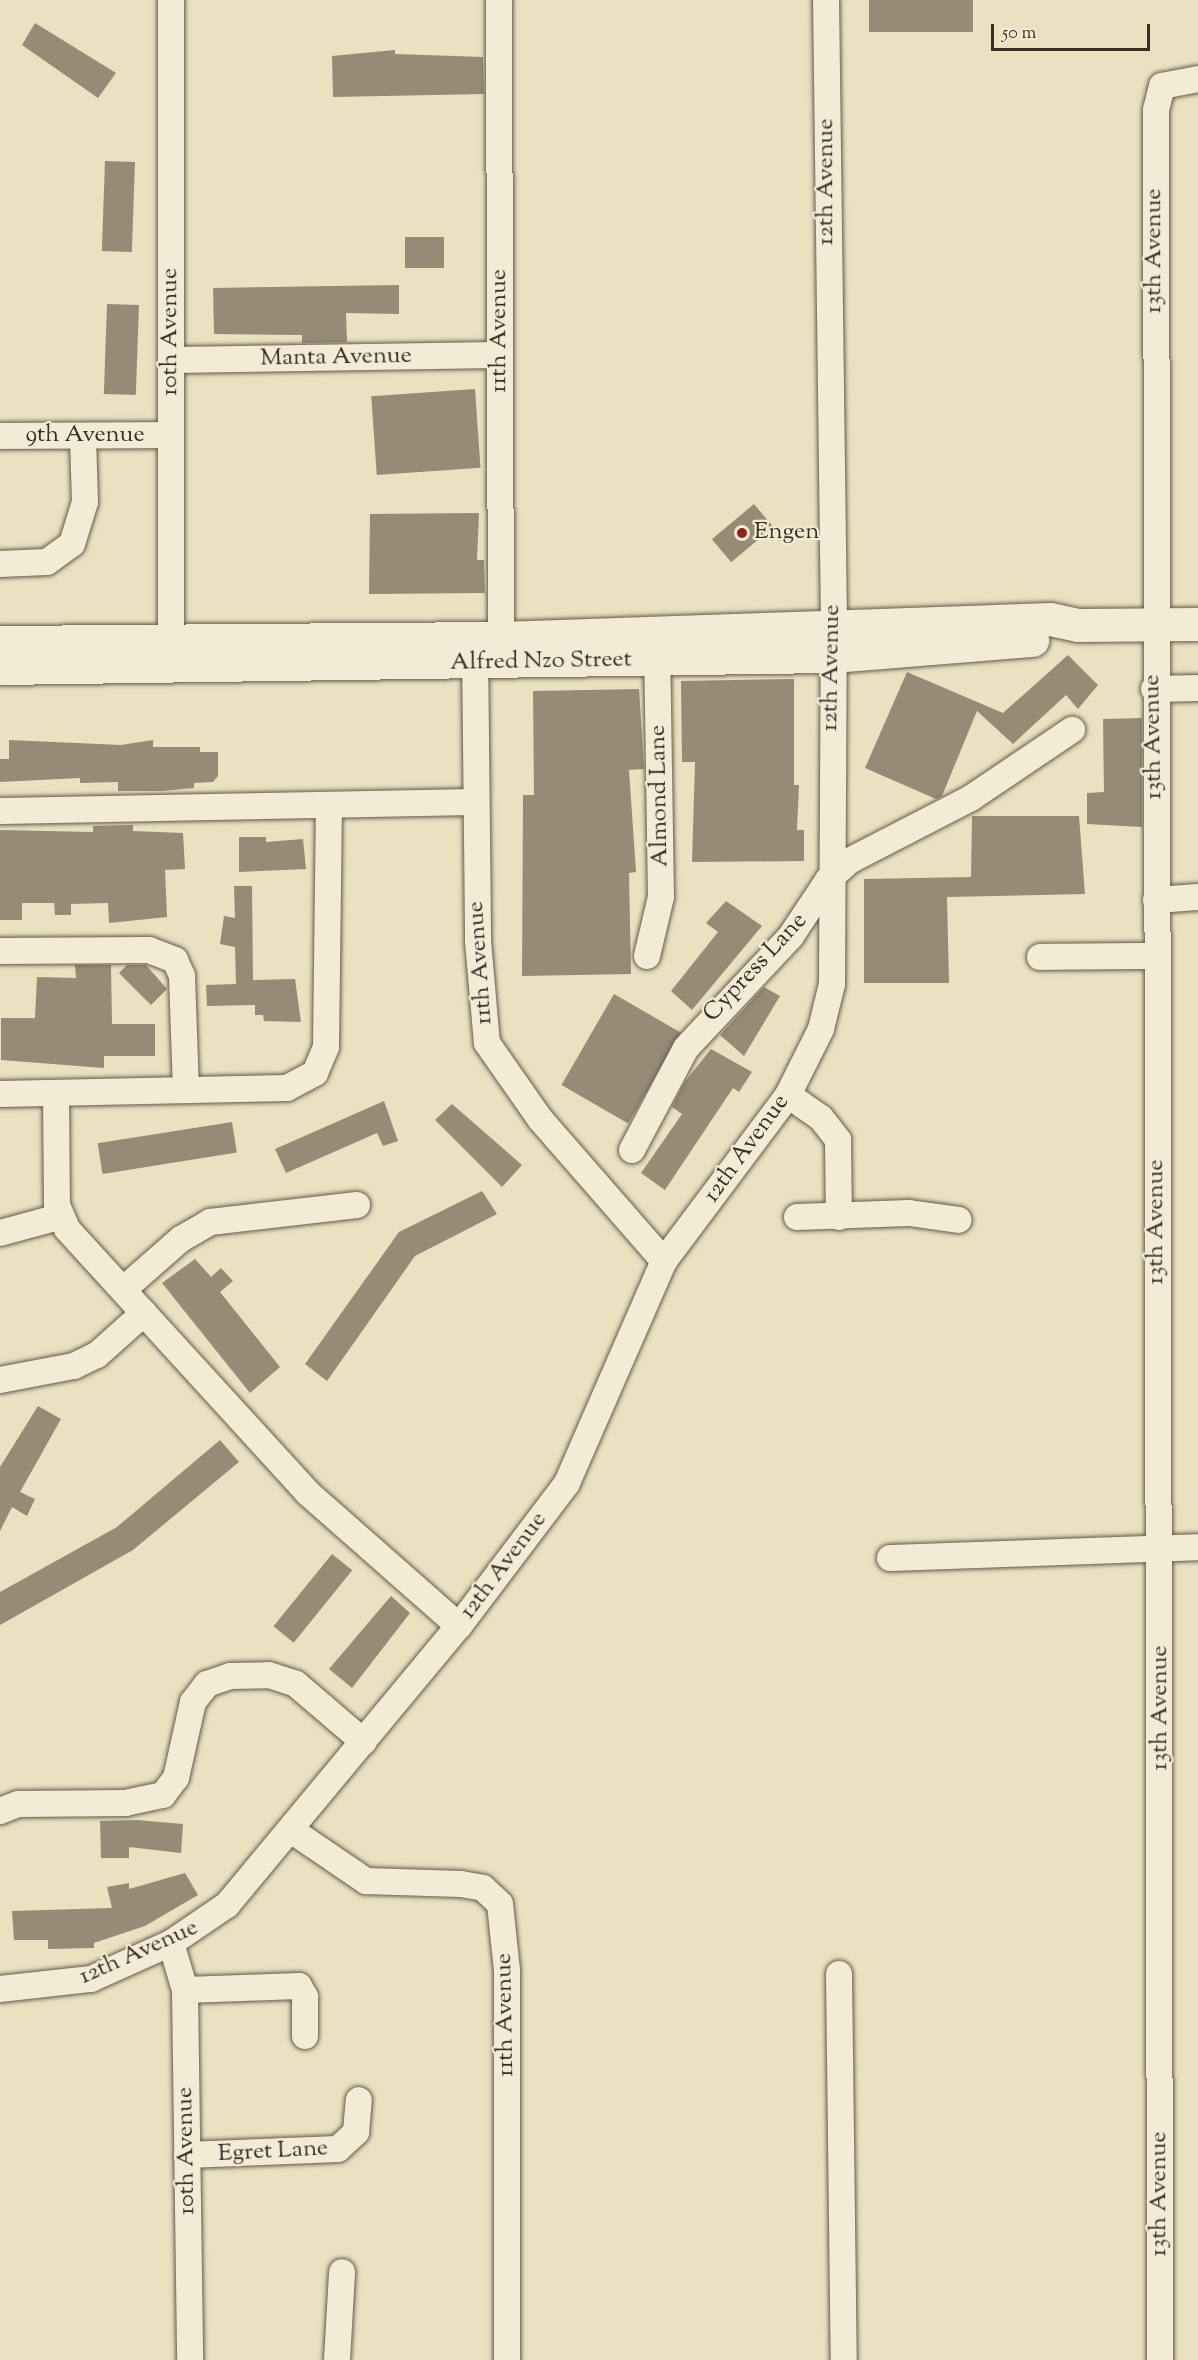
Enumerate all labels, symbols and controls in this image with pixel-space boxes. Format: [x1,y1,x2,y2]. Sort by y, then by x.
scale bar [994,12,1153,50]
text: 50 m [1002,21,1036,47]
street label: 12th Avenue [813,119,841,245]
street label: 13th Avenue [1141,188,1169,314]
street label: 10th Avenue [157,268,185,396]
street label: 11th Avenue [486,269,514,393]
street label: Manta Avenue [260,342,412,374]
street label: 9th Avenue [25,422,145,450]
place label: Engen [754,519,819,547]
marker: Engen [735,526,749,540]
street label: 12th Avenue [816,604,848,732]
street label: Alfred Nzo Street [450,646,632,678]
street label: 13th Avenue [1139,674,1169,800]
street label: Almond Lane [644,725,676,867]
street label: 11th Avenue [462,900,500,1026]
street label: Cypress Lane [698,907,814,1029]
street label: 12th Avenue [698,1089,796,1209]
street label: 13th Avenue [1143,1159,1171,1285]
street label: 12th Avenue [454,1507,554,1625]
street label: 13th Avenue [1147,1645,1175,1771]
street label: 12th Avenue [75,1914,203,1992]
street label: 11th Avenue [491,1953,521,2077]
street label: 10th Avenue [171,2087,203,2215]
street label: 13th Avenue [1146,2131,1174,2257]
street label: Egret Lane [217,2135,329,2169]

